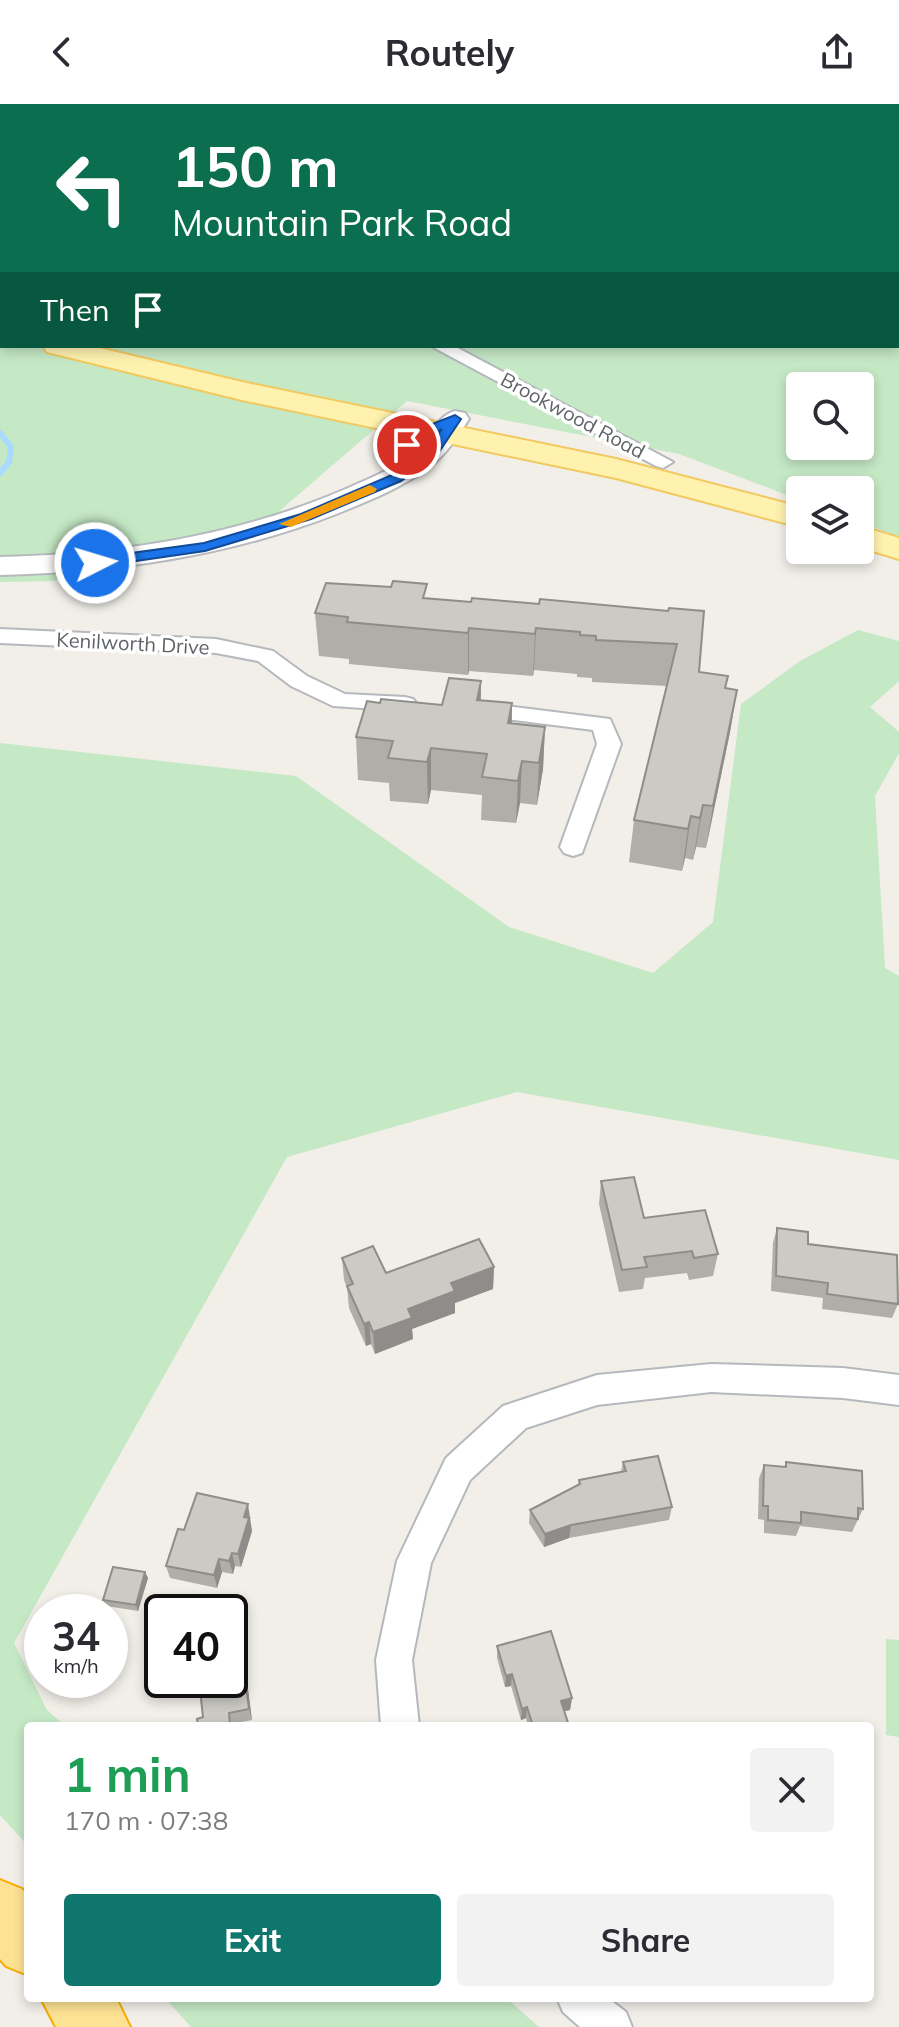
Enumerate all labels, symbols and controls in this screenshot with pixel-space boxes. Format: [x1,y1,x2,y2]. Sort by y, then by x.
icon: back [40,30,84,74]
text: Routely [385,30,514,75]
icon: share [815,30,859,74]
text: 150 m [172,131,339,201]
icon: left [40,136,144,240]
text: Mountain Park Road [172,200,512,245]
icon: arrive [126,288,170,332]
text: Then [40,291,110,329]
street label: Brookwood Road [497,366,649,464]
map controls [786,372,874,564]
button: search [786,372,874,460]
pin [373,411,441,479]
icon: arrive [385,423,429,467]
button: layers [786,476,874,564]
position arrow [53,521,137,605]
street label: Kenilworth Drive [56,627,210,659]
speed limit sign: 40 [144,1594,248,1698]
text: 34 [52,1611,100,1661]
text: km/h [53,1653,99,1678]
text: 1 min [64,1744,191,1804]
button: close [750,1748,834,1832]
text: 170 m · 07:38 [64,1804,228,1837]
button: Exit [64,1894,441,1986]
button: Share [457,1894,834,1986]

